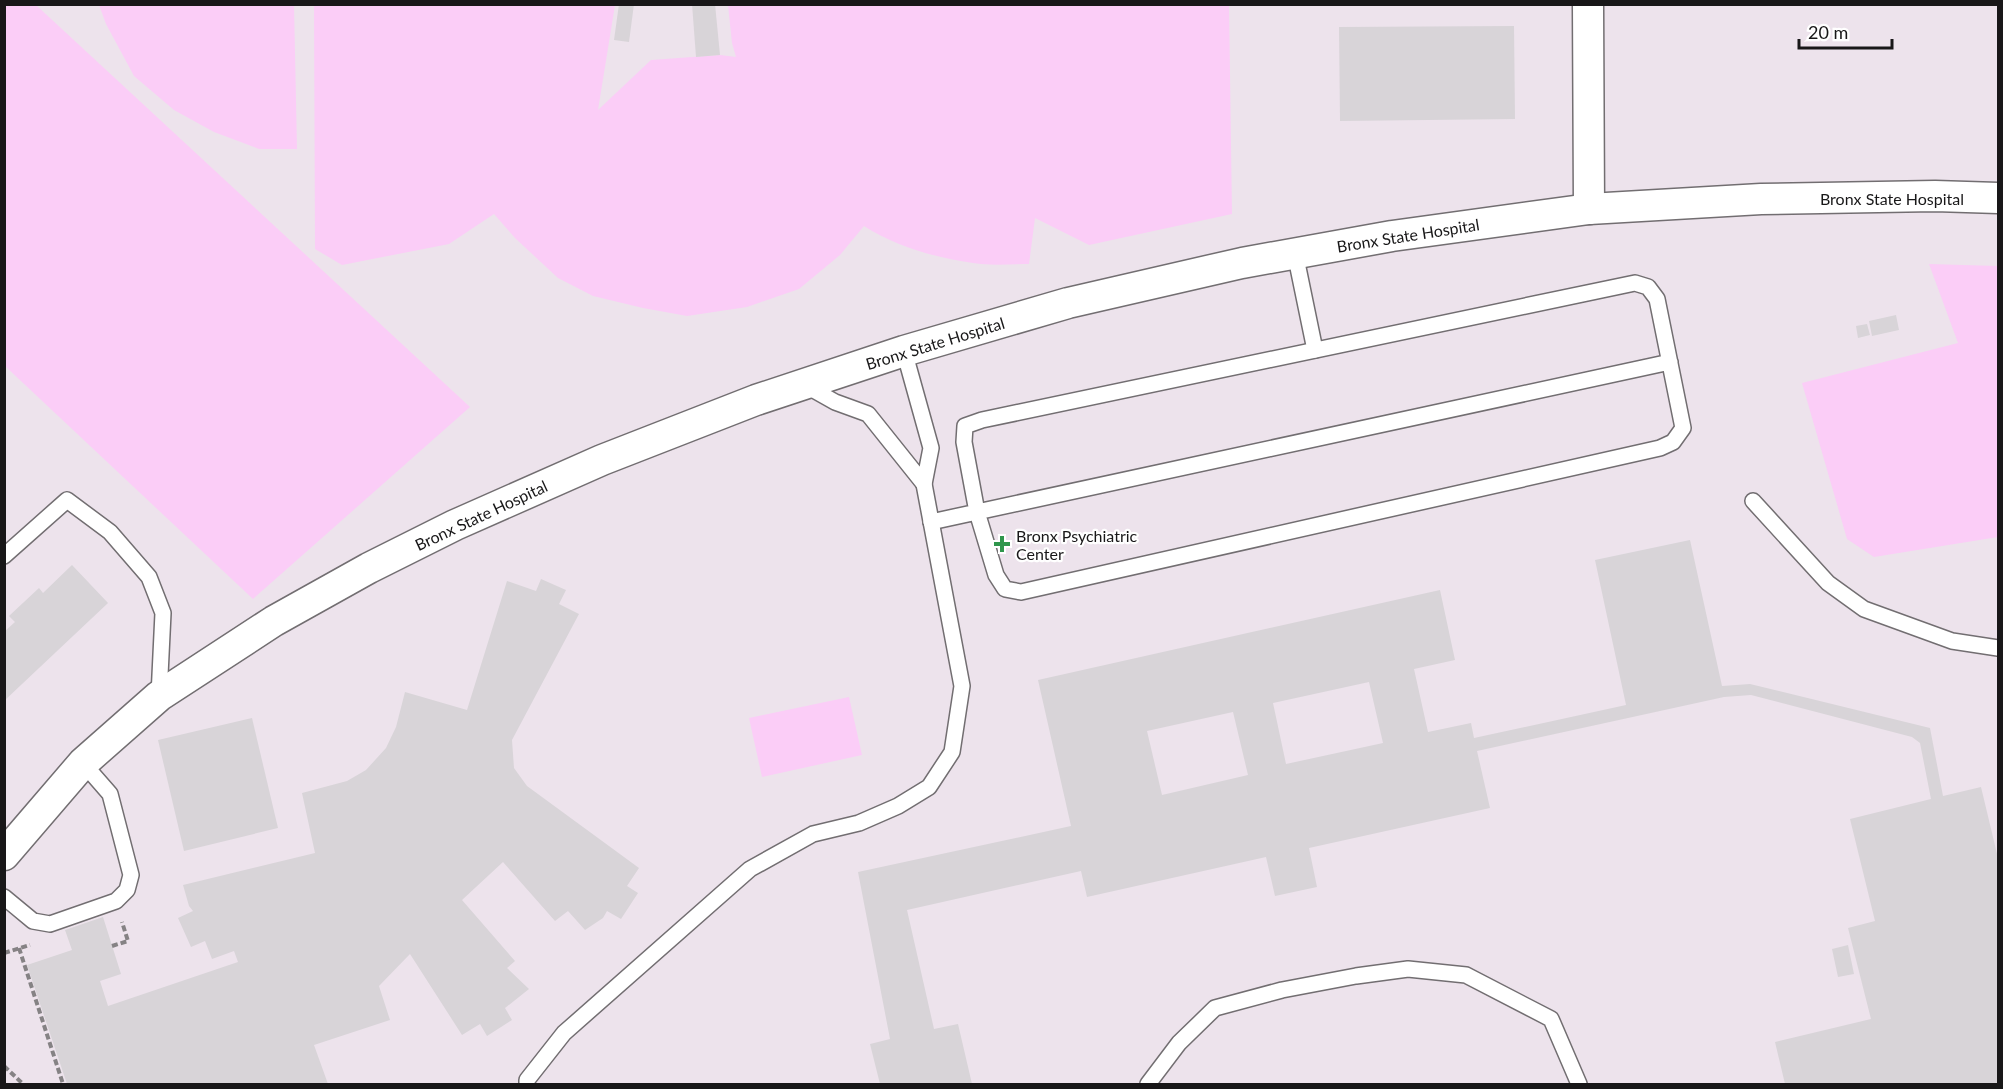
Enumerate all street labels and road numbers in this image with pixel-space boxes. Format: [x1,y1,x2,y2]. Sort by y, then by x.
street label: Bronx State Hospital [1820,189,1964,208]
street label: Bronx State Hospital [1335,214,1481,256]
street label: Bronx State Hospital [863,313,1007,373]
street label: Bronx State Hospital [412,476,550,554]

